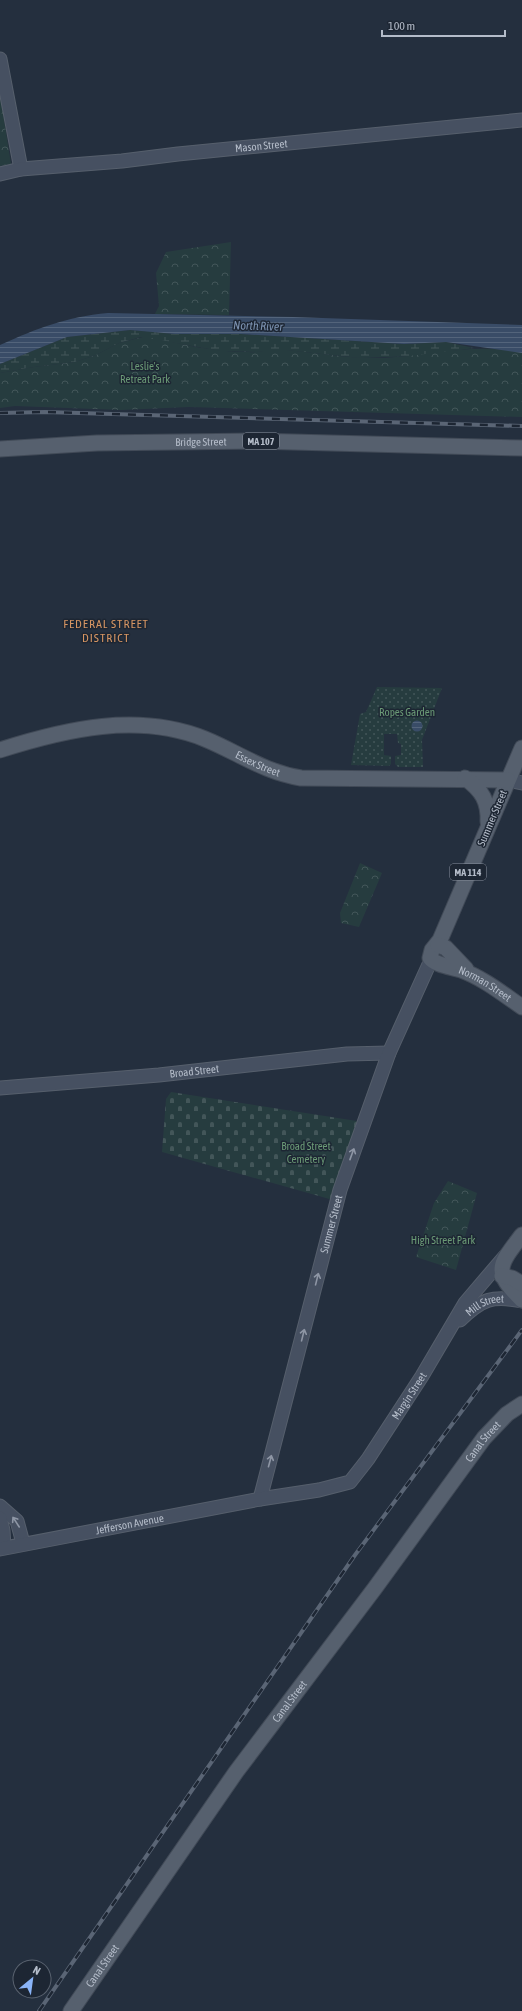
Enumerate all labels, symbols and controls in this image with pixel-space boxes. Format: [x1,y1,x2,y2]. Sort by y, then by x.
scale bar [382,12,505,38]
text: 100 m [388,19,415,33]
street label: Mason Street [234,137,288,154]
water label: North River [233,318,284,334]
park label: Leslie's Retreat Park [120,360,170,385]
road number: MA 107 [243,433,279,449]
street label: Bridge Street [175,435,227,448]
district label: FEDERAL STREET DISTRICT [63,617,149,645]
park label: Ropes Garden [379,706,435,718]
street label: Essex Street [234,748,282,779]
street label: Summer Street [475,788,509,848]
road number: MA 114 [450,864,486,880]
street label: Norman Street [457,964,514,1004]
street label: Broad Street [169,1062,220,1080]
park label: Broad Street Cemetery [281,1140,331,1165]
one-way arrow [349,1148,356,1161]
street label: Summer Street [318,1194,344,1254]
park label: High Street Park [411,1234,475,1246]
one-way arrow [313,1273,321,1286]
street label: Mill Street [463,1292,504,1318]
one-way arrow [299,1329,307,1342]
street label: Margin Street [389,1370,429,1422]
street label: Canal Street [463,1419,503,1464]
one-way arrow [267,1455,274,1468]
street label: Jefferson Avenue [95,1512,165,1536]
one-way arrow [12,1516,20,1528]
street label: Canal Street [270,1678,309,1725]
street label: Canal Street [83,1942,121,1989]
north arrow [12,1959,52,1999]
text: N [31,1963,43,1977]

